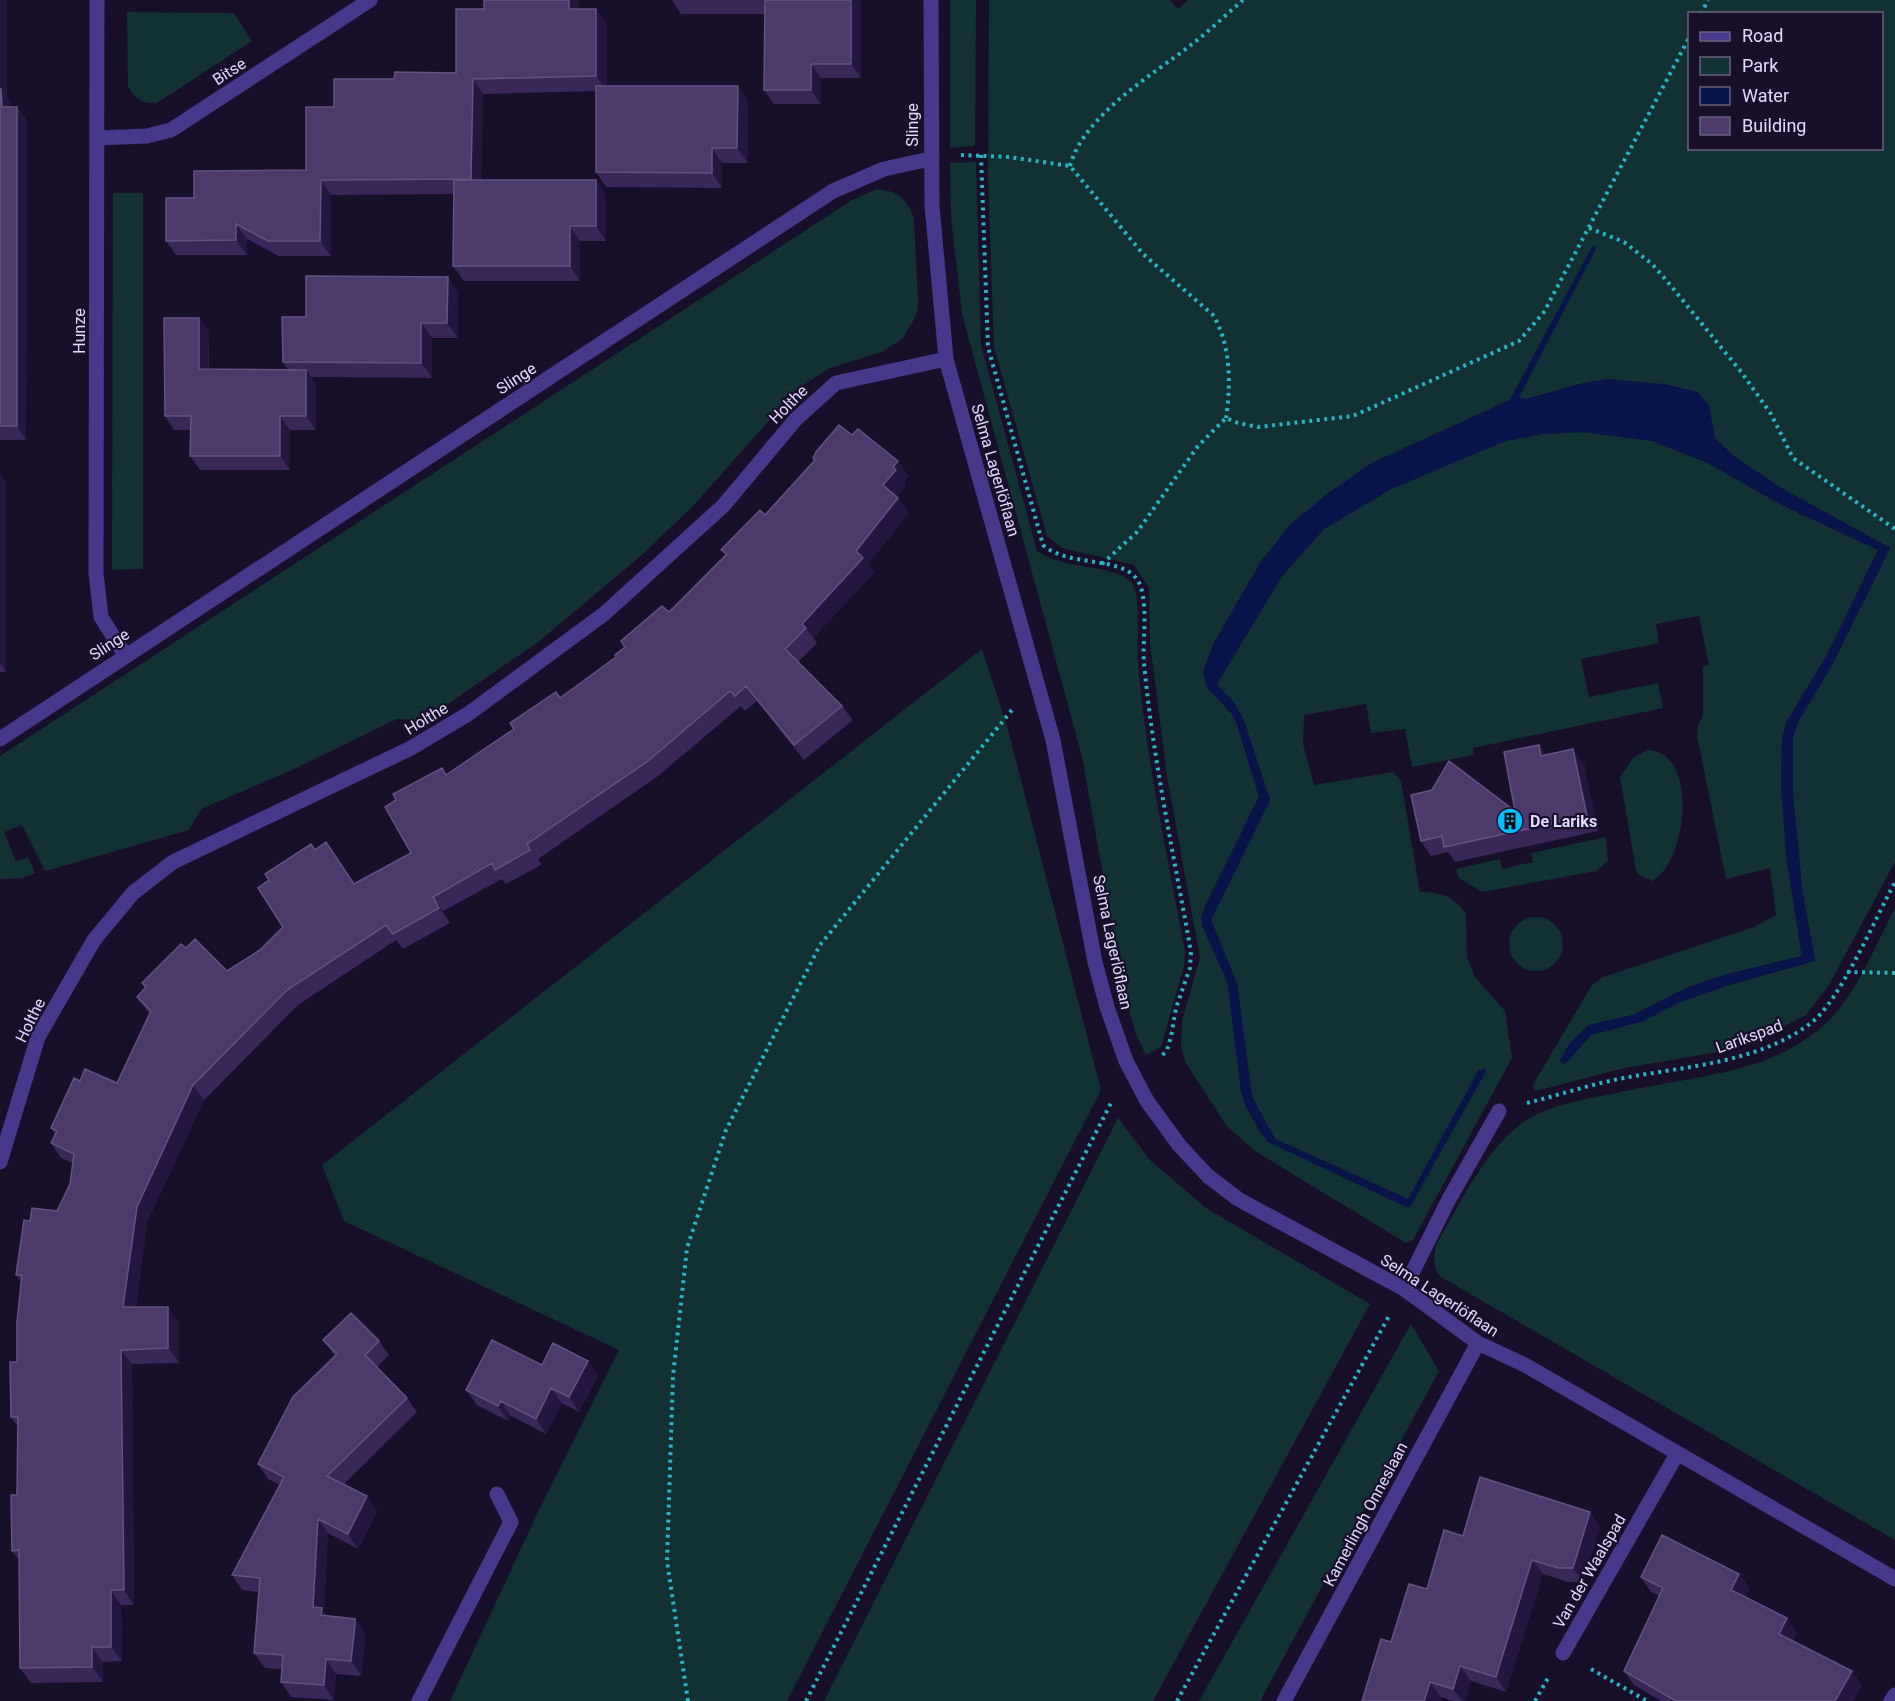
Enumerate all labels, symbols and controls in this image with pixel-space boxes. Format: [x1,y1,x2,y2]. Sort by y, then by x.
legend [1688,12,1883,150]
text: Road [1742,25,1783,46]
street label: Bitse [209,54,249,89]
text: Park [1742,55,1779,76]
text: Water [1742,85,1789,106]
street label: Slinge [903,103,922,147]
text: Building [1742,115,1806,136]
street label: Hunze [70,308,89,354]
street label: Slinge [493,359,540,398]
street label: Holthe [765,381,812,428]
street label: Selma Lagerlöflaan [967,402,1024,539]
street label: Slinge [86,625,133,664]
street label: Holthe [401,698,451,739]
building icon: De Lariks [1495,806,1525,836]
place label: De Lariks [1530,812,1597,831]
street label: Selma Lagerlöflaan [1089,873,1136,1011]
street label: Holthe [12,995,49,1045]
street label: Larikspad [1713,1016,1785,1057]
street label: Selma Lagerlöflaan [1377,1250,1502,1341]
street label: Kamerlingh Onneslaan [1319,1439,1412,1590]
street label: Van der Waalspad [1549,1511,1630,1632]

